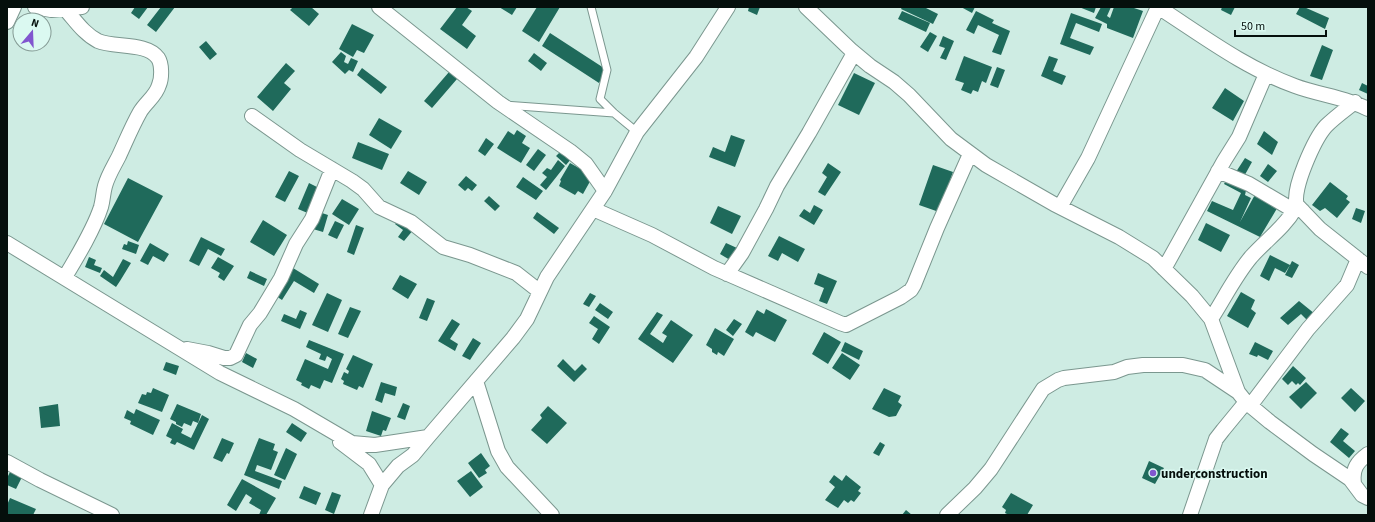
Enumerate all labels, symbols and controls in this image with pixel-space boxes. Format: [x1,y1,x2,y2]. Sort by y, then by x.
north arrow [12,12,52,52]
scale bar [1235,12,1326,38]
text: N [29,15,41,31]
text: 50 m [1241,18,1265,35]
place label: underconstruction [1161,465,1268,483]
marker: underconstruction [1148,468,1158,478]

